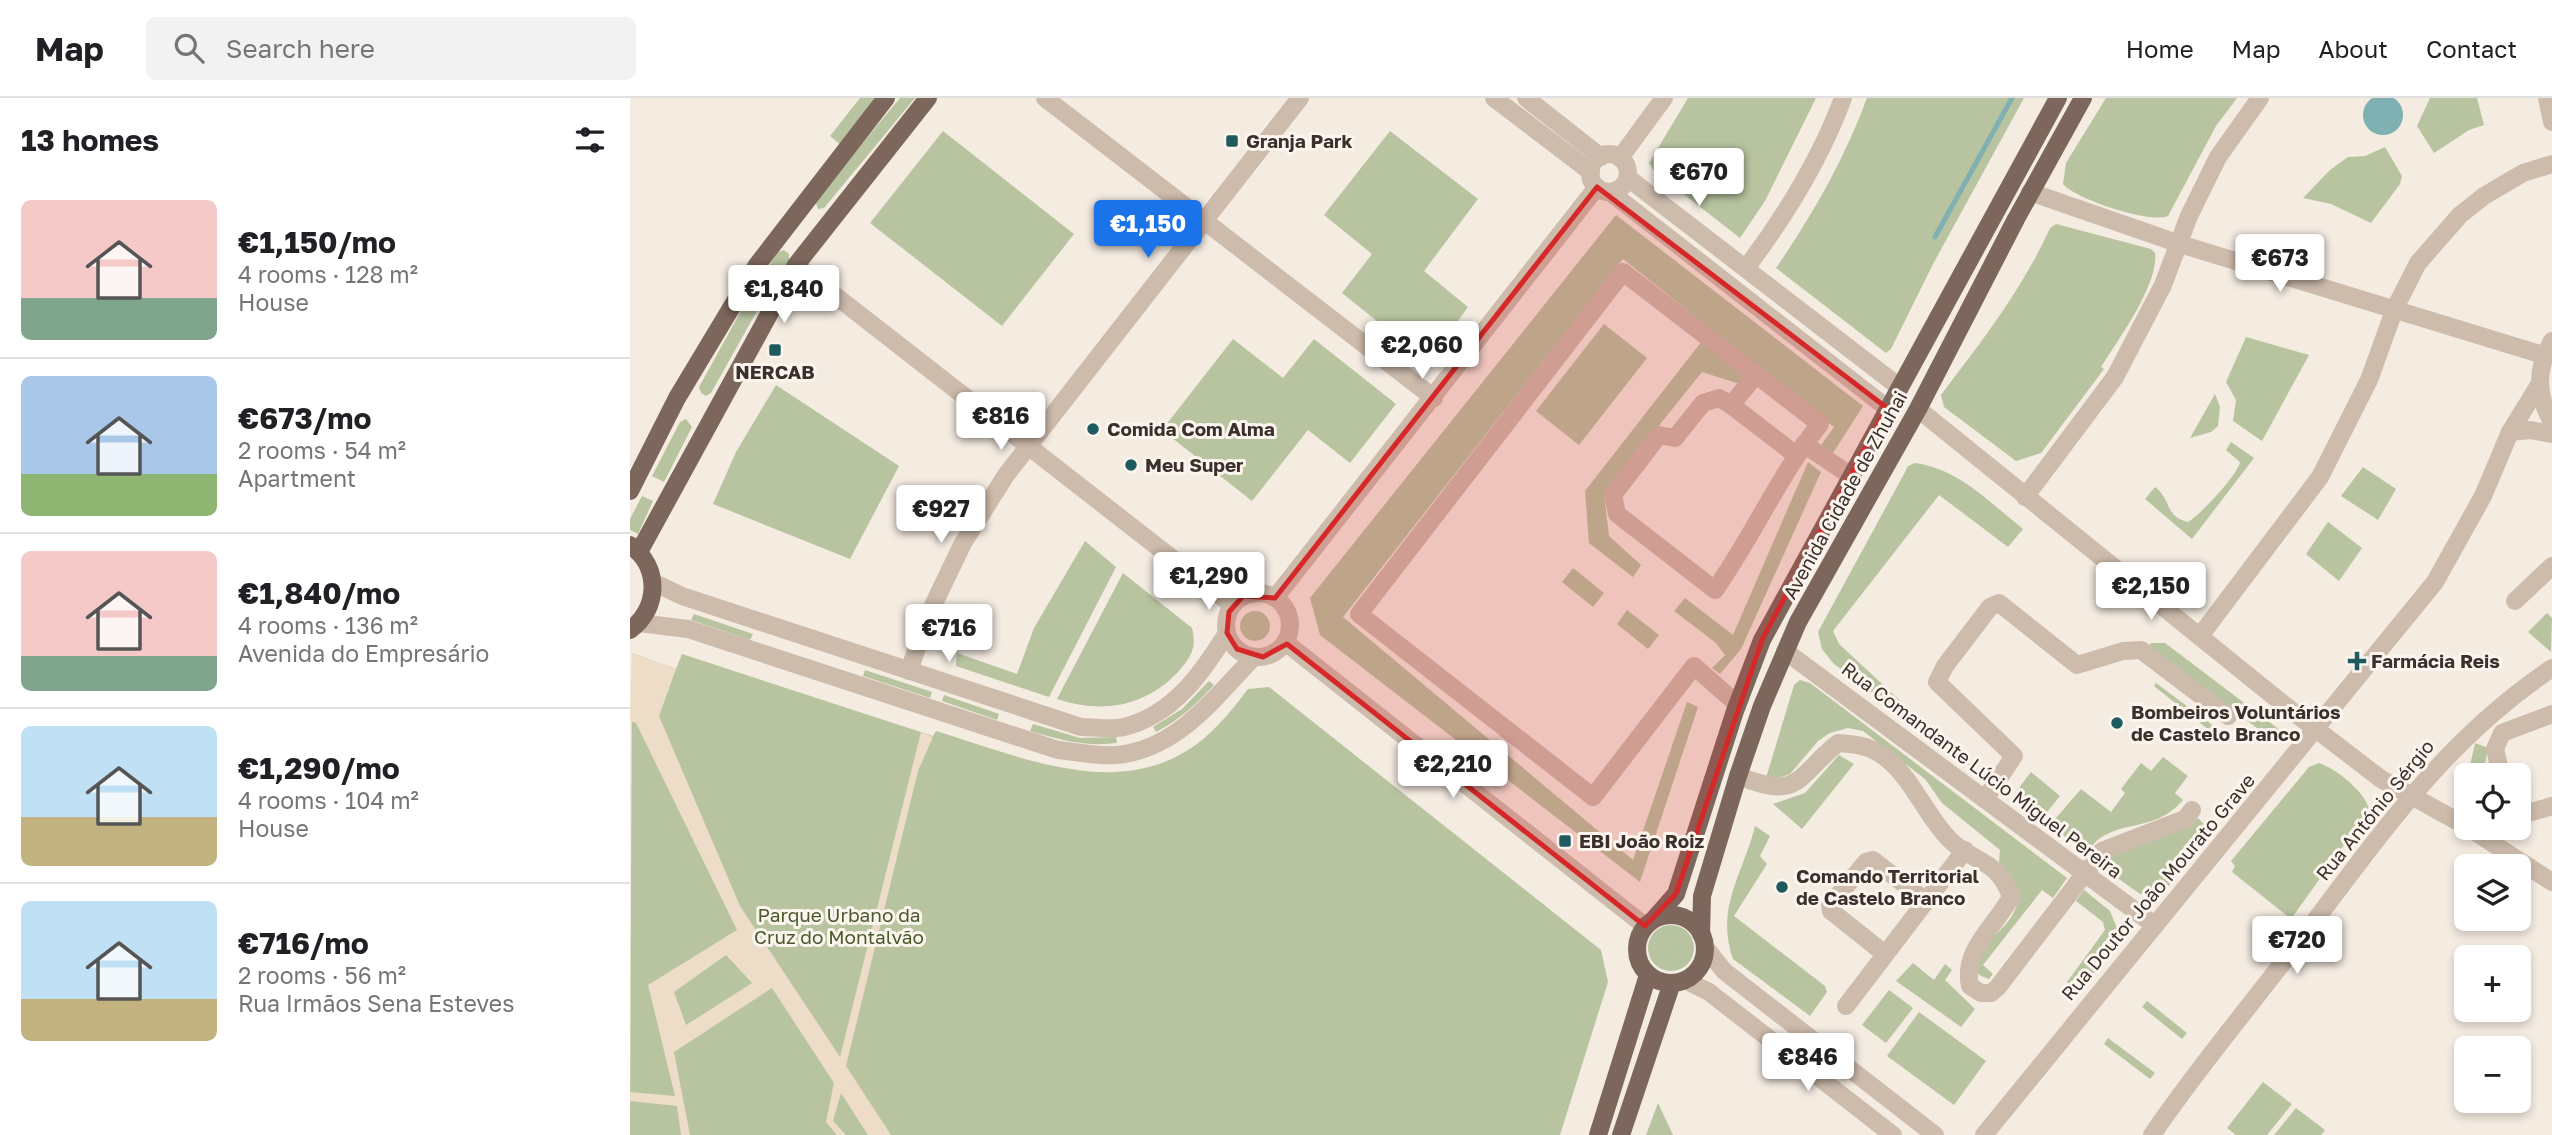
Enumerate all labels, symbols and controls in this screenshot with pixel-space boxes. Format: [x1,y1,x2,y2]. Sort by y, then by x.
search box [146,17,636,80]
text: Map [35,29,104,68]
icon: search [170,29,208,67]
text: Search here [226,33,375,64]
text: Home [2126,34,2194,63]
text: Map [2232,34,2281,63]
text: About [2319,34,2388,63]
text: Contact [2426,34,2517,63]
icon: filters [571,121,609,159]
text: 13 homes [21,122,159,158]
place label: Granja Park [1246,129,1352,152]
marker: Granja Park [1224,133,1240,149]
pin: €670 [1658,148,1740,208]
text: €670 [1670,157,1728,185]
pin: €1,150 [1091,200,1205,260]
text: €1,150 [1110,209,1186,237]
text: €1,150/mo [238,224,396,260]
icon: home [77,228,161,312]
pin: €673 [2239,234,2321,294]
text: €673 [2251,243,2309,271]
text: 4 rooms · 128 m² [238,260,418,288]
pin: €1,840 [727,266,841,325]
text: €1,840 [744,274,824,302]
text: House [238,288,309,316]
pin: €2,060 [1365,322,1479,381]
text: €2,060 [1381,330,1463,358]
marker: NERCAB [767,342,783,358]
place label: NERCAB [735,360,815,383]
street label: Avenida Cidade de Zhuhai [1778,387,1911,603]
pin: €816 [960,392,1042,452]
text: €673/mo [238,400,372,436]
text: €816 [972,401,1030,429]
icon: home [77,404,161,488]
place label: Comida Com Alma [1107,417,1275,440]
marker: Comida Com Alma [1085,421,1101,437]
text: 2 rooms · 54 m² [238,436,406,464]
place label: Meu Super [1145,453,1244,476]
marker: Meu Super [1123,457,1139,473]
text: Apartment [238,464,356,492]
pin: €927 [900,486,982,545]
text: €927 [912,494,970,522]
pin: €1,290 [1152,552,1266,612]
text: €1,290 [1169,561,1249,589]
pin: €2,150 [2094,562,2208,622]
text: €2,150 [2112,571,2190,599]
text: €1,840/mo [238,575,400,611]
icon: home [77,579,161,663]
pin: €716 [908,604,990,664]
text: 4 rooms · 136 m² [238,611,418,639]
text: €716 [921,613,977,641]
text: Avenida do Empresário [238,639,489,667]
place label: Farmácia Reis [2371,649,2500,672]
marker: Farmácia Reis [2349,653,2365,669]
street label: Rua Comandante Lúcio Miguel Pereira [1838,657,2127,883]
place label: Bombeiros Voluntários de Castelo Branco [2131,700,2341,745]
marker: Bombeiros Voluntários de Castelo Branco [2109,715,2125,731]
street label: Rua António Sérgio [2311,735,2438,885]
pin: €2,210 [1396,740,1510,800]
text: €2,210 [1414,749,1492,777]
text: €1,290/mo [238,750,400,786]
icon: home [77,754,161,838]
map controls [2454,763,2531,1113]
button: locate [2454,763,2531,840]
street label: Rua Doutor João Mourato Grave [2056,769,2259,1005]
text: 4 rooms · 104 m² [238,786,419,814]
text: House [238,814,309,842]
place label: EBI João Roiz [1579,829,1704,852]
marker: EBI João Roiz [1557,833,1573,849]
button: layers [2454,854,2531,931]
place label: Comando Territorial de Castelo Branco [1796,864,1979,909]
marker: Comando Territorial de Castelo Branco [1774,879,1790,895]
park label: Parque Urbano da Cruz do Montalvão [754,903,924,948]
pin: €720 [2256,916,2338,976]
text: €716/mo [238,925,369,961]
text: €720 [2268,925,2326,953]
icon: home [77,929,161,1013]
button: + [2454,945,2531,1022]
text: 2 rooms · 56 m² [238,961,406,989]
text: Rua Irmãos Sena Esteves [238,989,514,1017]
pin: €846 [1767,1034,1849,1093]
button: − [2454,1036,2531,1113]
text: €846 [1778,1042,1838,1070]

